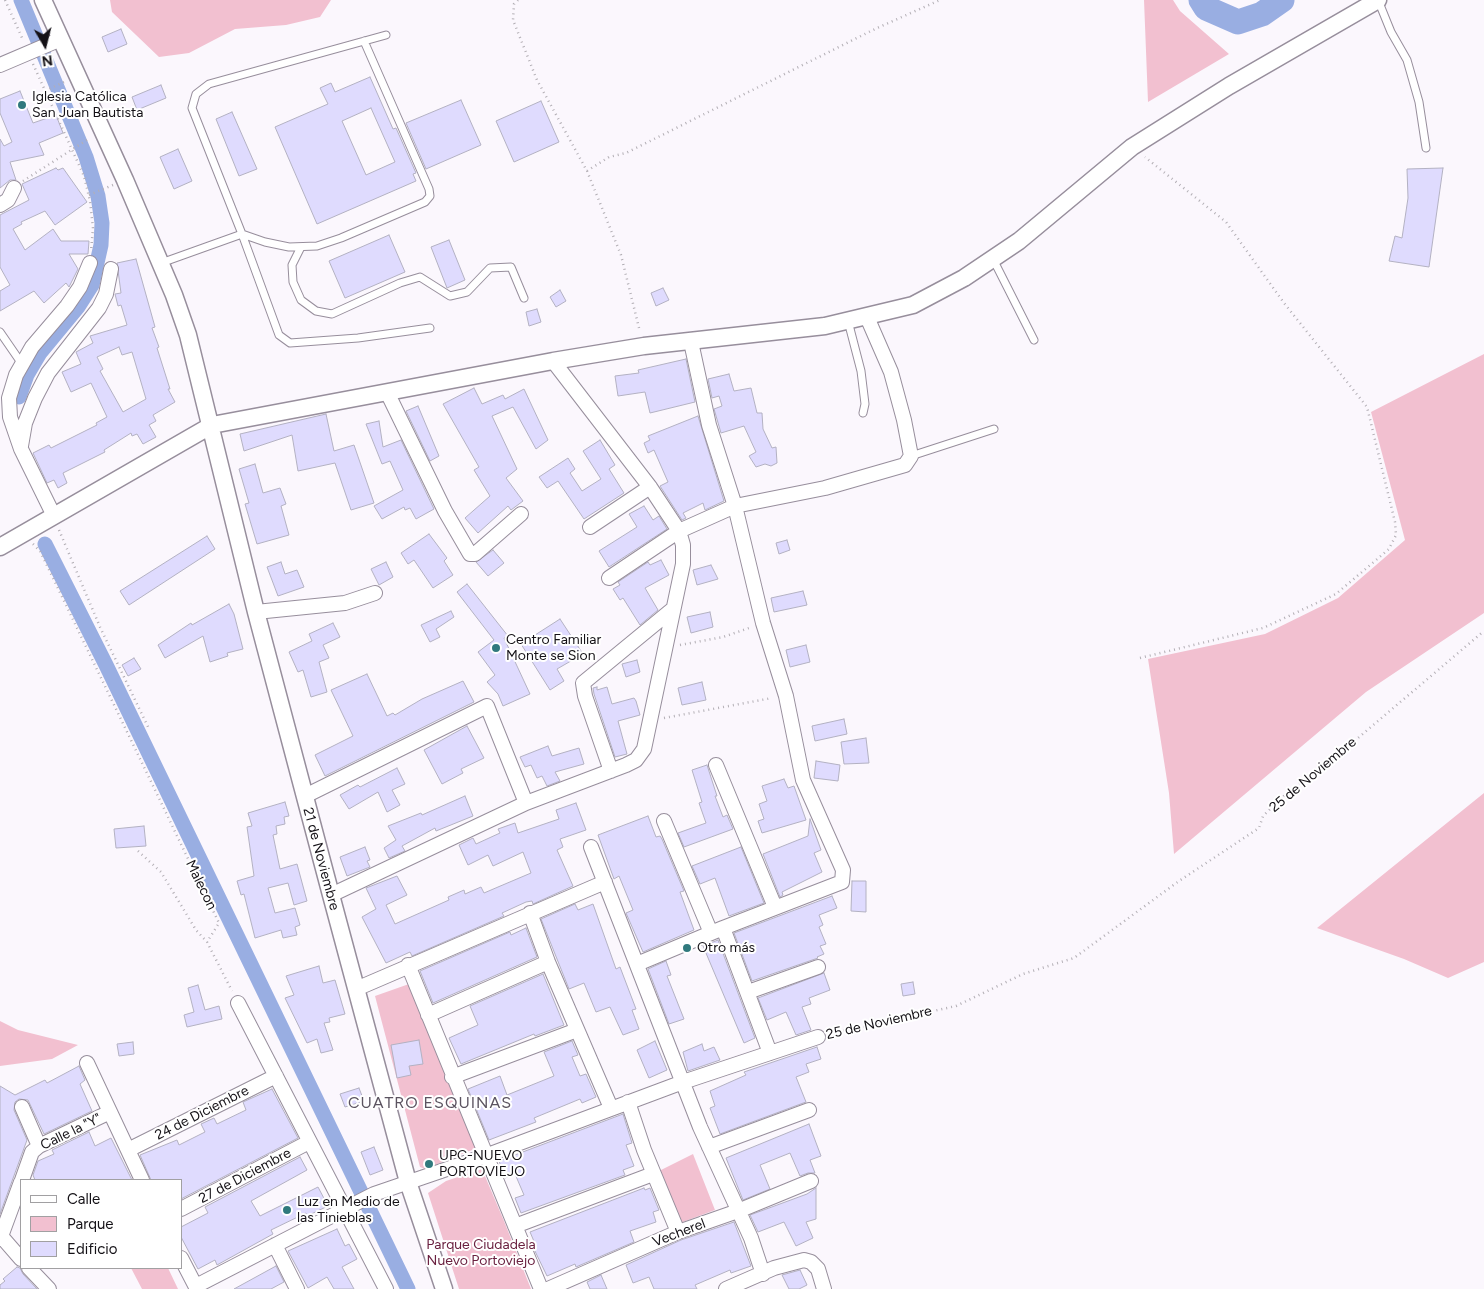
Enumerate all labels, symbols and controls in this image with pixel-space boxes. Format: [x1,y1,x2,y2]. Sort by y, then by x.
north arrow [20,20,70,70]
text: N [41,51,54,70]
place label: Iglesia Católica San Juan Bautista [32,89,143,121]
marker: Iglesia Católica San Juan Bautista [16,99,28,111]
place label: Centro Familiar Monte se Sion [506,632,601,664]
marker: Centro Familiar Monte se Sion [490,642,502,654]
street label: 25 de Noviembre [1266,734,1360,816]
street label: 21 de Noviembre [299,806,343,912]
street label: Malecon [182,857,220,913]
place label: Otro más [697,940,755,956]
marker: Otro más [681,942,693,954]
street label: 25 de Noviembre [824,1003,934,1043]
street label: 24 de Diciembre [152,1082,252,1144]
district label: CUATRO ESQUINAS [346,1093,514,1113]
street label: Calle la "Y" [38,1110,104,1154]
street label: 27 de Diciembre [196,1145,294,1207]
place label: UPC-NUEVO PORTOVIEJO [439,1148,525,1180]
marker: UPC-NUEVO PORTOVIEJO [423,1158,435,1170]
legend [20,1179,182,1269]
text: Calle [67,1190,100,1208]
place label: Luz en Medio de las Tinieblas [297,1194,400,1226]
marker: Luz en Medio de las Tinieblas [281,1204,293,1216]
text: Parque [67,1215,114,1233]
street label: Vecherel [650,1215,708,1251]
park label: Parque Ciudadela Nuevo Portoviejo [426,1237,536,1270]
text: Edificio [67,1240,117,1258]

